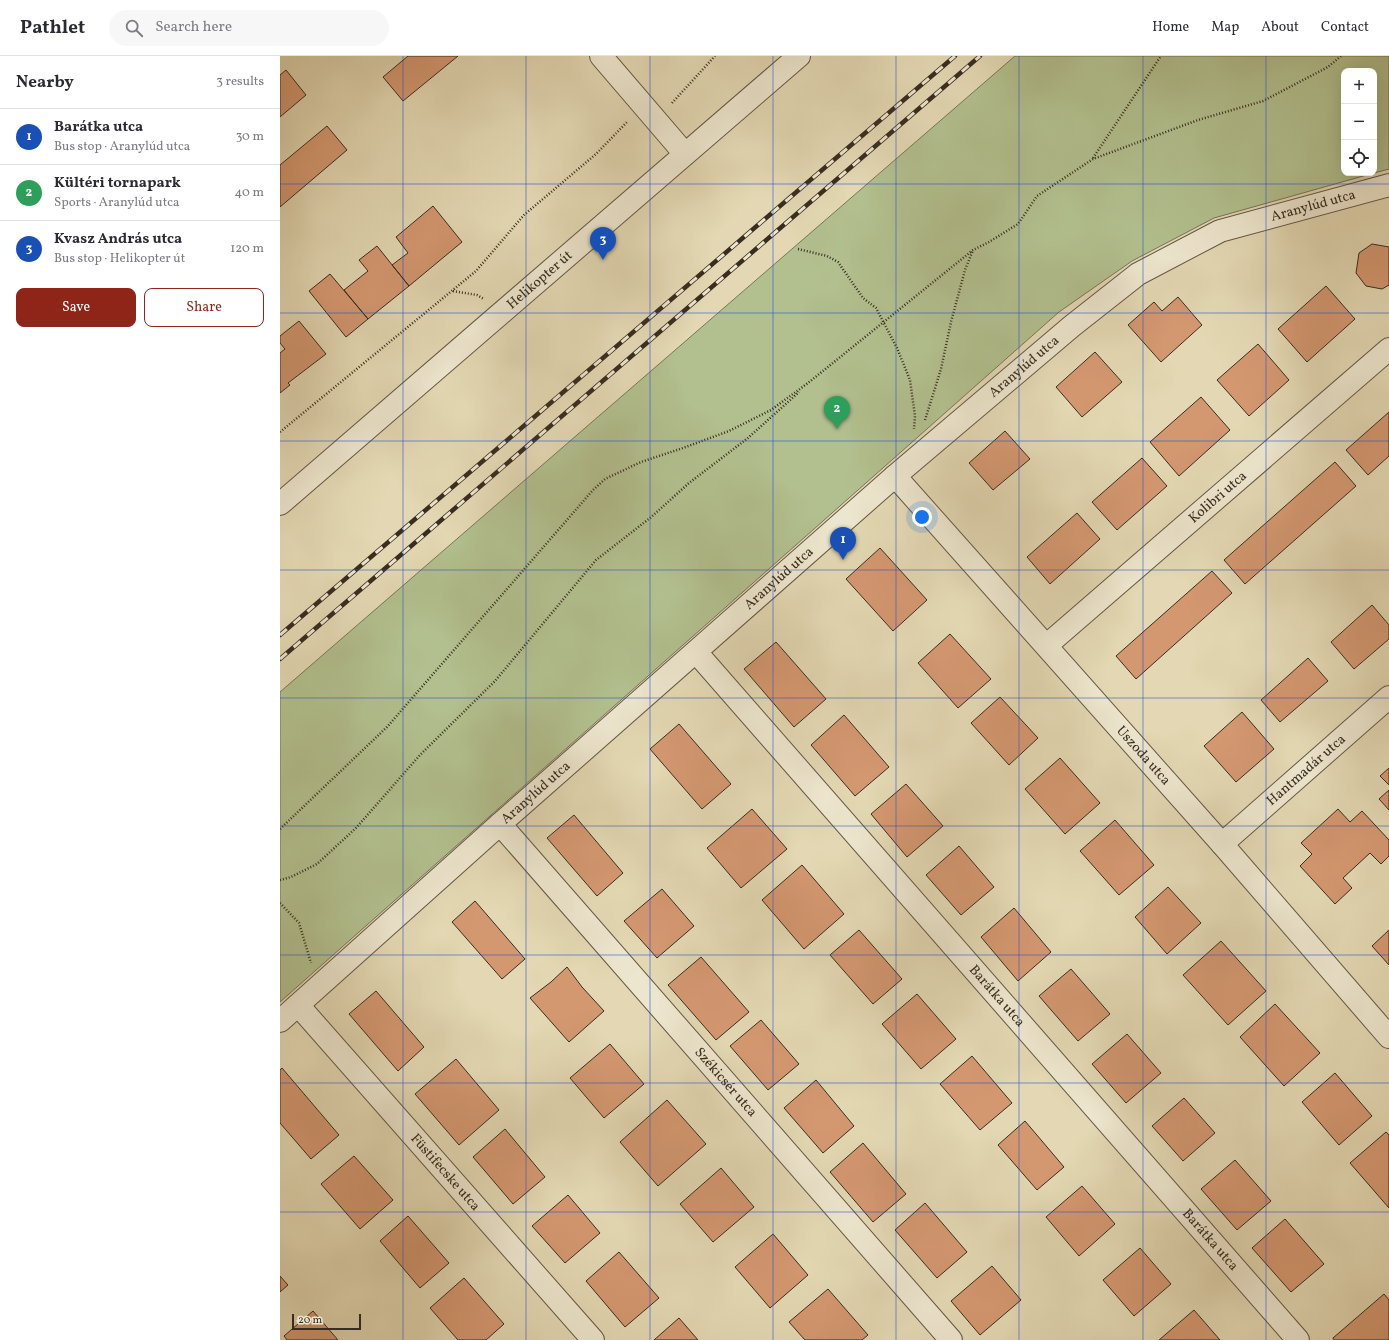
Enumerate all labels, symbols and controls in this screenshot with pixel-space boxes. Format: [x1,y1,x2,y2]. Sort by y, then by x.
search box [109,10,389,46]
text: Pathlet [20,15,85,41]
icon: search [123,17,145,39]
text: Search here [155,17,232,38]
text: Home [1152,18,1189,37]
text: Map [1211,18,1239,37]
text: About [1261,18,1299,37]
text: Contact [1321,18,1369,37]
map controls [1341,68,1377,176]
button: + [1341,68,1377,104]
text: Nearby [16,71,74,94]
text: 3 results [216,73,264,91]
button: − [1341,104,1377,140]
text: Barátka utca [54,117,143,138]
text: 1 [26,128,32,146]
text: 30 m [236,128,264,146]
text: Bus stop · Aranylúd utca [54,138,190,156]
button: locate [1341,140,1377,176]
text: Kültéri tornapark [54,173,181,194]
text: 2 [26,184,32,202]
text: 40 m [235,184,264,202]
street label: Aranylúd utca [1269,185,1358,226]
text: Sports · Aranylúd utca [54,194,179,212]
pin: 3 [590,227,616,260]
text: Kvasz András utca [54,229,182,250]
text: 3 [26,240,32,258]
text: 120 m [230,240,264,258]
street label: Helikopter út [503,246,577,314]
text: Bus stop · Helikopter út [54,250,185,268]
button: Save [16,288,136,327]
button: Share [144,288,264,327]
street label: Aranylúd utca [985,331,1063,402]
pin: 2 [824,396,850,429]
street label: Kolibri utca [1185,467,1251,528]
your location [912,507,932,527]
pin: 1 [830,527,856,560]
street label: Aranylúd utca [740,542,818,614]
street label: Uszoda utca [1112,722,1175,789]
street label: Hantmadár utca [1262,730,1350,810]
street label: Aranylúd utca [497,757,575,828]
street label: Barátka utca [965,961,1029,1031]
street label: Székicsér utca [690,1043,761,1121]
street label: Füstifecske utca [406,1130,485,1215]
street label: Barátka utca [1178,1205,1243,1275]
scale bar [292,1312,361,1331]
text: 20 m [298,1313,322,1328]

